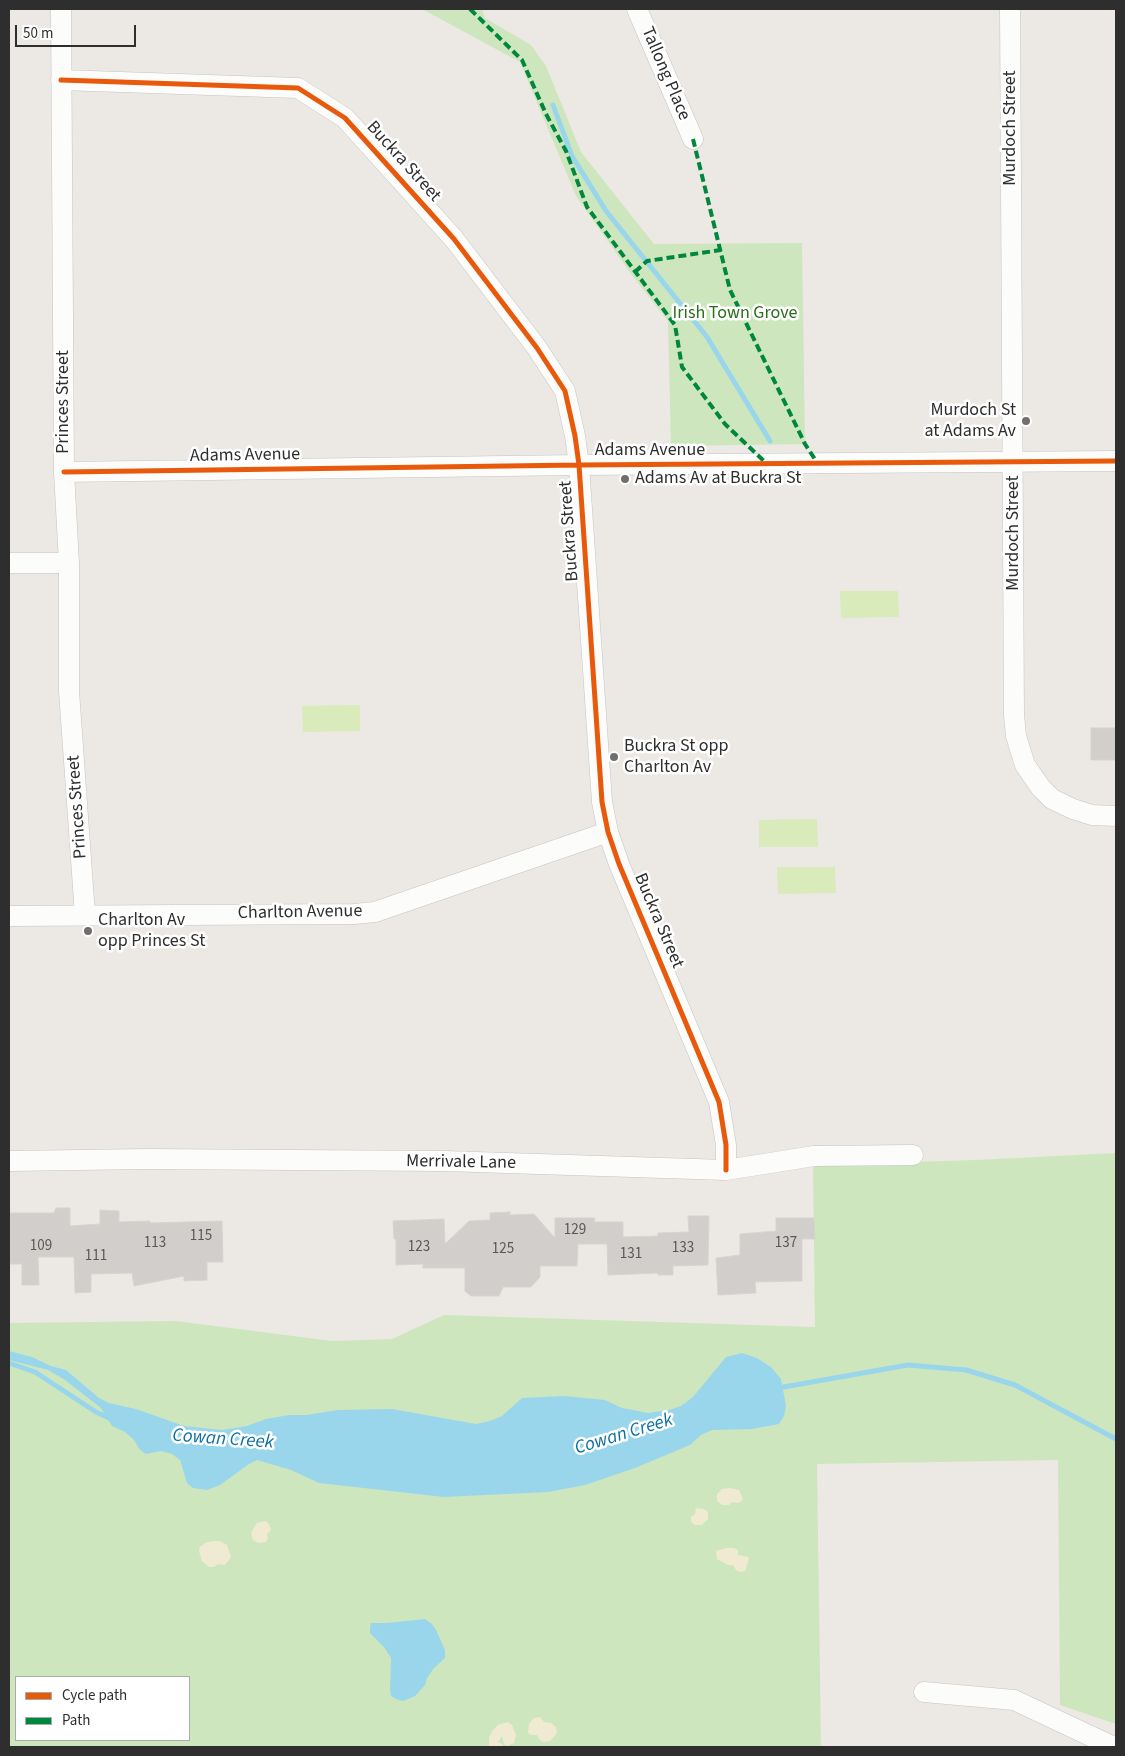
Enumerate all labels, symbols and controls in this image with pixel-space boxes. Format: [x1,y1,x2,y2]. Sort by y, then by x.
scale bar [18,15,139,47]
text: 50 m [23,23,53,44]
street label: Tallong Place [636,24,694,124]
street label: Murdoch Street [1000,70,1022,186]
street label: Buckra Street [361,117,445,207]
park label: Irish Town Grove [672,303,798,325]
street label: Princes Street [53,350,75,454]
place label: Murdoch St at Adams Av [925,400,1016,442]
marker: Murdoch St at Adams Av [1020,415,1032,427]
street label: Adams Avenue [595,440,705,462]
street label: Adams Avenue [190,444,300,468]
place label: Adams Av at Buckra St [635,468,801,490]
marker: Adams Av at Buckra St [619,473,631,485]
street label: Murdoch Street [1003,475,1025,591]
street label: Buckra Street [556,480,584,582]
place label: Buckra St opp Charlton Av [624,736,729,779]
marker: Buckra St opp Charlton Av [608,751,620,763]
street label: Princes Street [64,755,92,859]
street label: Buckra Street [628,870,688,972]
street label: Charlton Avenue [238,901,362,925]
place label: Charlton Av opp Princes St [98,910,205,952]
marker: Charlton Av opp Princes St [82,925,94,937]
street label: Merrivale Lane [406,1151,516,1175]
house number: 129 [564,1222,586,1240]
house number: 115 [190,1228,212,1246]
house number: 113 [144,1235,166,1253]
house number: 137 [775,1235,797,1253]
house number: 109 [30,1238,52,1256]
house number: 123 [408,1239,430,1257]
house number: 133 [672,1240,694,1258]
house number: 125 [492,1241,514,1259]
house number: 131 [620,1246,642,1264]
house number: 111 [85,1248,107,1266]
water label: Cowan Creek [572,1409,676,1461]
water label: Cowan Creek [172,1425,274,1455]
legend [15,1676,190,1741]
text: Cycle path [62,1685,127,1706]
text: Path [62,1710,90,1731]

